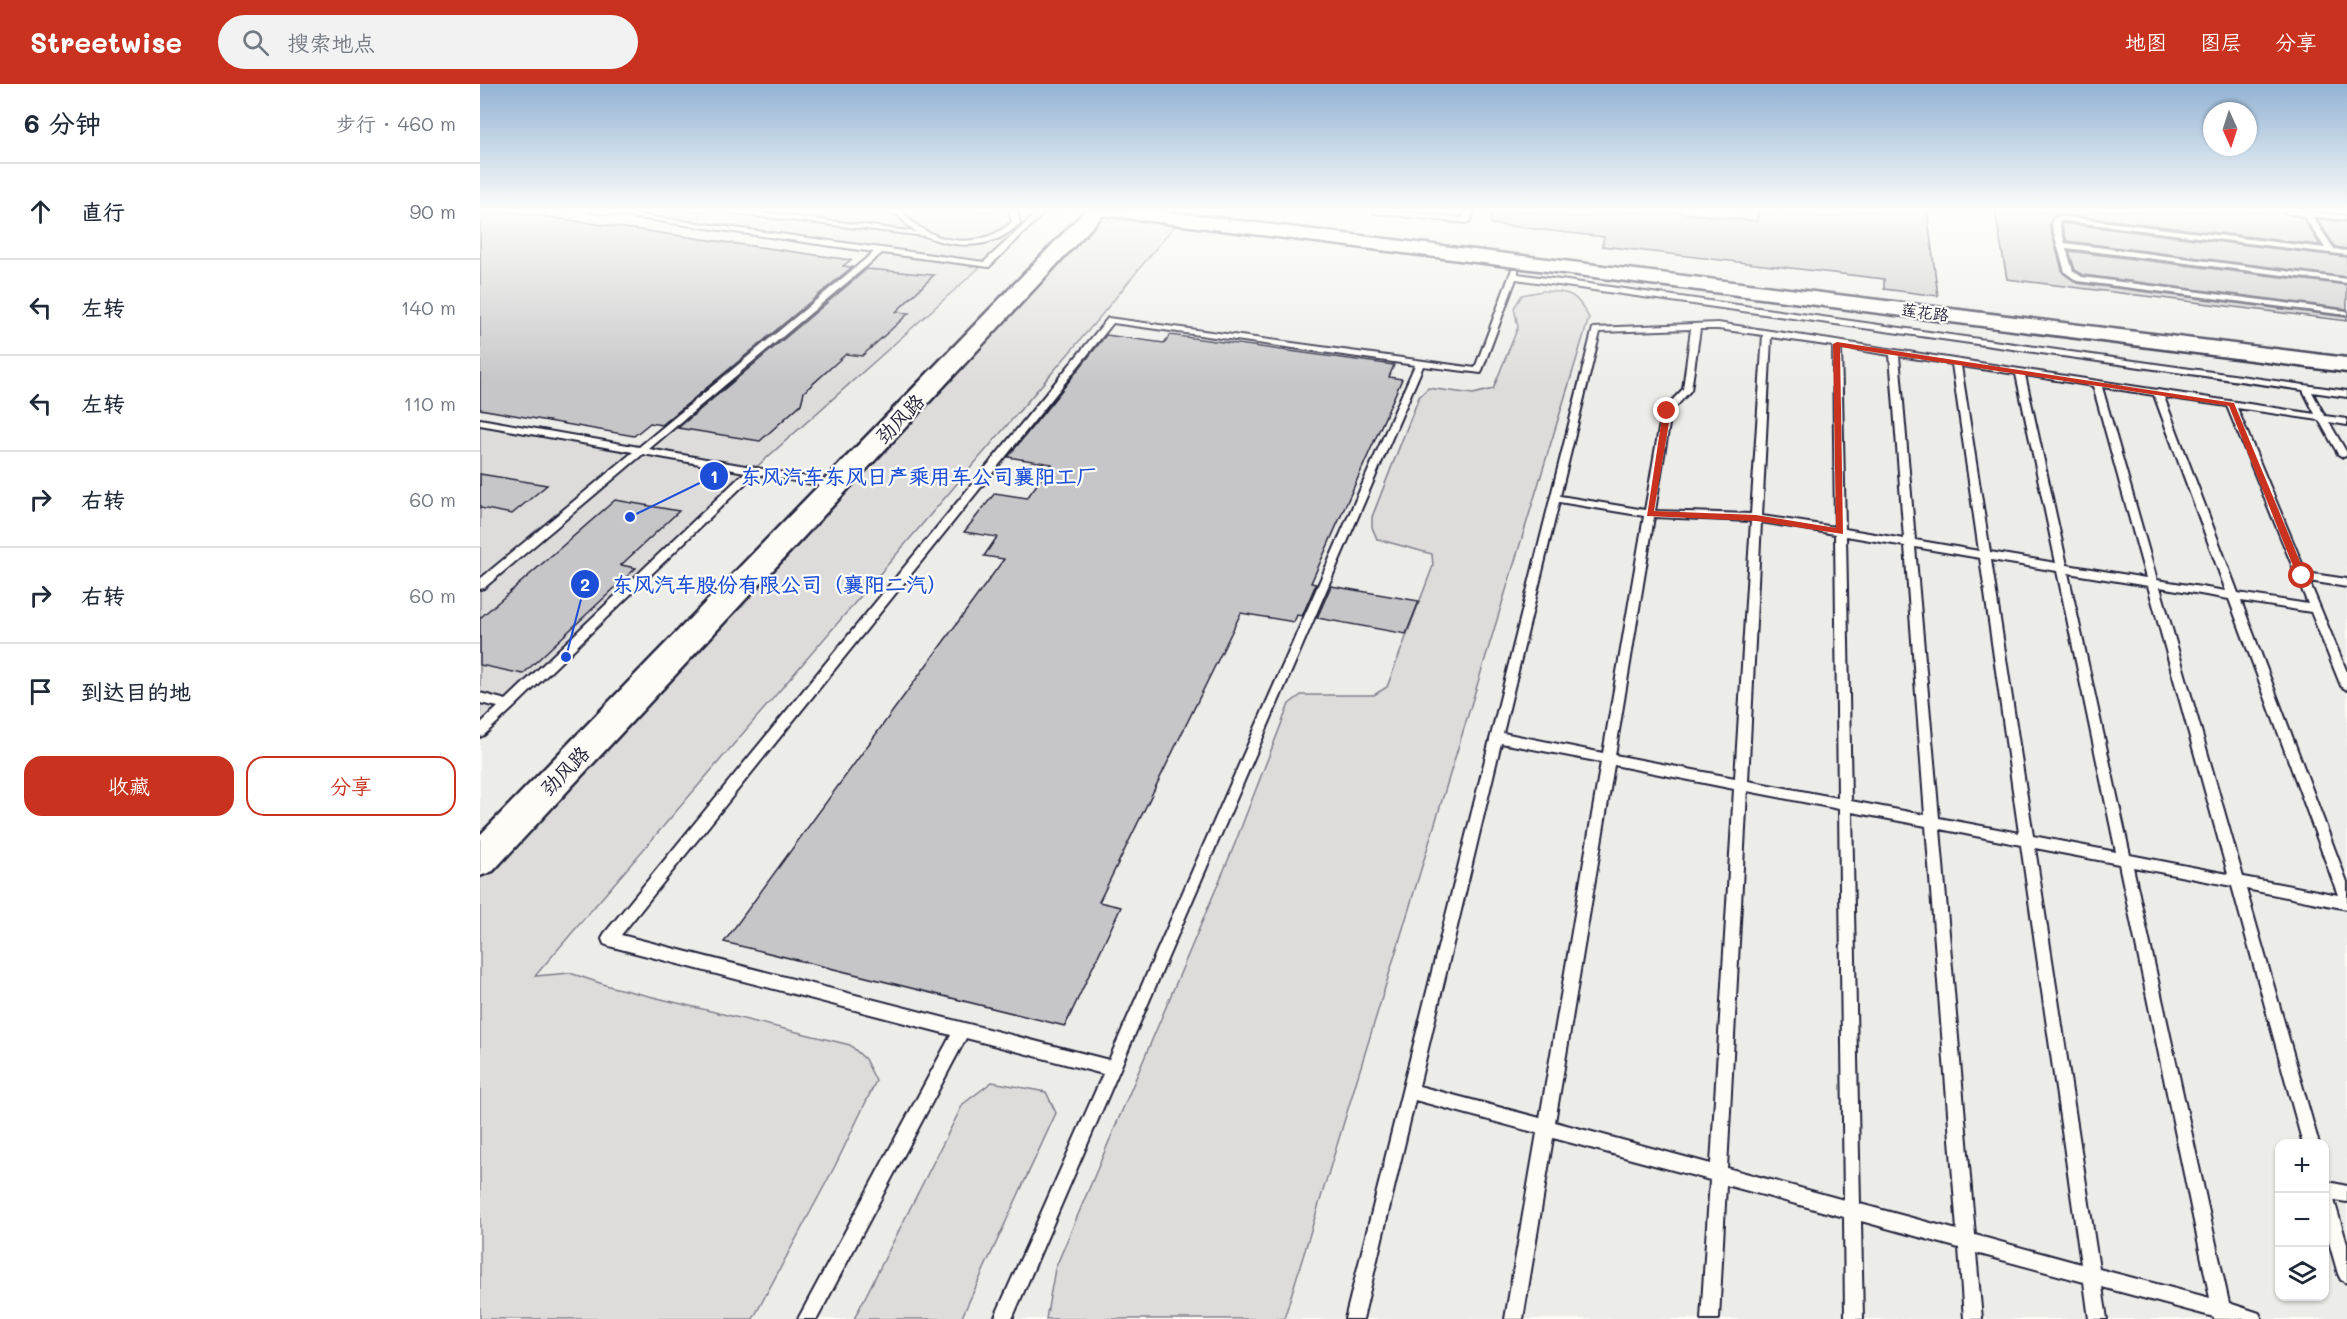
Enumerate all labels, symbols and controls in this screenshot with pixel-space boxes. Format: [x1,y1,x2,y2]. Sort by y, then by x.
search box [218,15,638,69]
text: Streetwise [30,24,182,60]
icon: search [239,26,272,59]
text: 搜索地点 [287,28,375,57]
text: 地图 [2125,28,2167,55]
text: 图层 [2200,28,2242,55]
text: 分享 [2275,28,2317,55]
north arrow [2203,102,2257,156]
text: 6 分钟 [24,106,101,140]
text: 步行 · 460 m [336,110,456,136]
icon: ahead [24,195,57,228]
text: 直行 [81,197,125,226]
text: 90 m [410,198,456,224]
icon: left [24,291,57,324]
text: 左转 [81,293,125,322]
text: 140 m [401,294,456,320]
street label: 莲花路 [1900,298,1950,325]
icon: left [24,387,57,420]
street label: 劲风路 [869,387,930,449]
text: 左转 [81,389,125,418]
text: 110 m [403,390,456,416]
route end [1653,397,1679,423]
callout: 东风汽车东风日产乘用车公司襄阳工厂 [699,457,1110,496]
text: 东风汽车东风日产乘用车公司襄阳工厂 [741,462,1098,489]
text: 1 [710,464,718,488]
icon: right [24,483,57,516]
text: 右转 [81,485,125,514]
text: 60 m [409,486,456,512]
route start [2288,562,2314,588]
callout: 东风汽车股份有限公司（襄阳二汽） [570,565,960,604]
text: 东风汽车股份有限公司（襄阳二汽） [612,570,948,597]
text: 2 [580,572,590,596]
icon: right [24,579,57,612]
text: 右转 [81,581,125,610]
text: 60 m [409,582,456,608]
icon: arrive [24,675,57,708]
text: 到达目的地 [81,677,191,706]
street label: 劲风路 [534,739,595,801]
button: 收藏 [24,756,234,816]
button: 分享 [246,756,456,816]
map controls [2275,1139,2329,1301]
button: + [2275,1139,2329,1193]
button: − [2275,1193,2329,1247]
button: layers [2275,1247,2329,1301]

